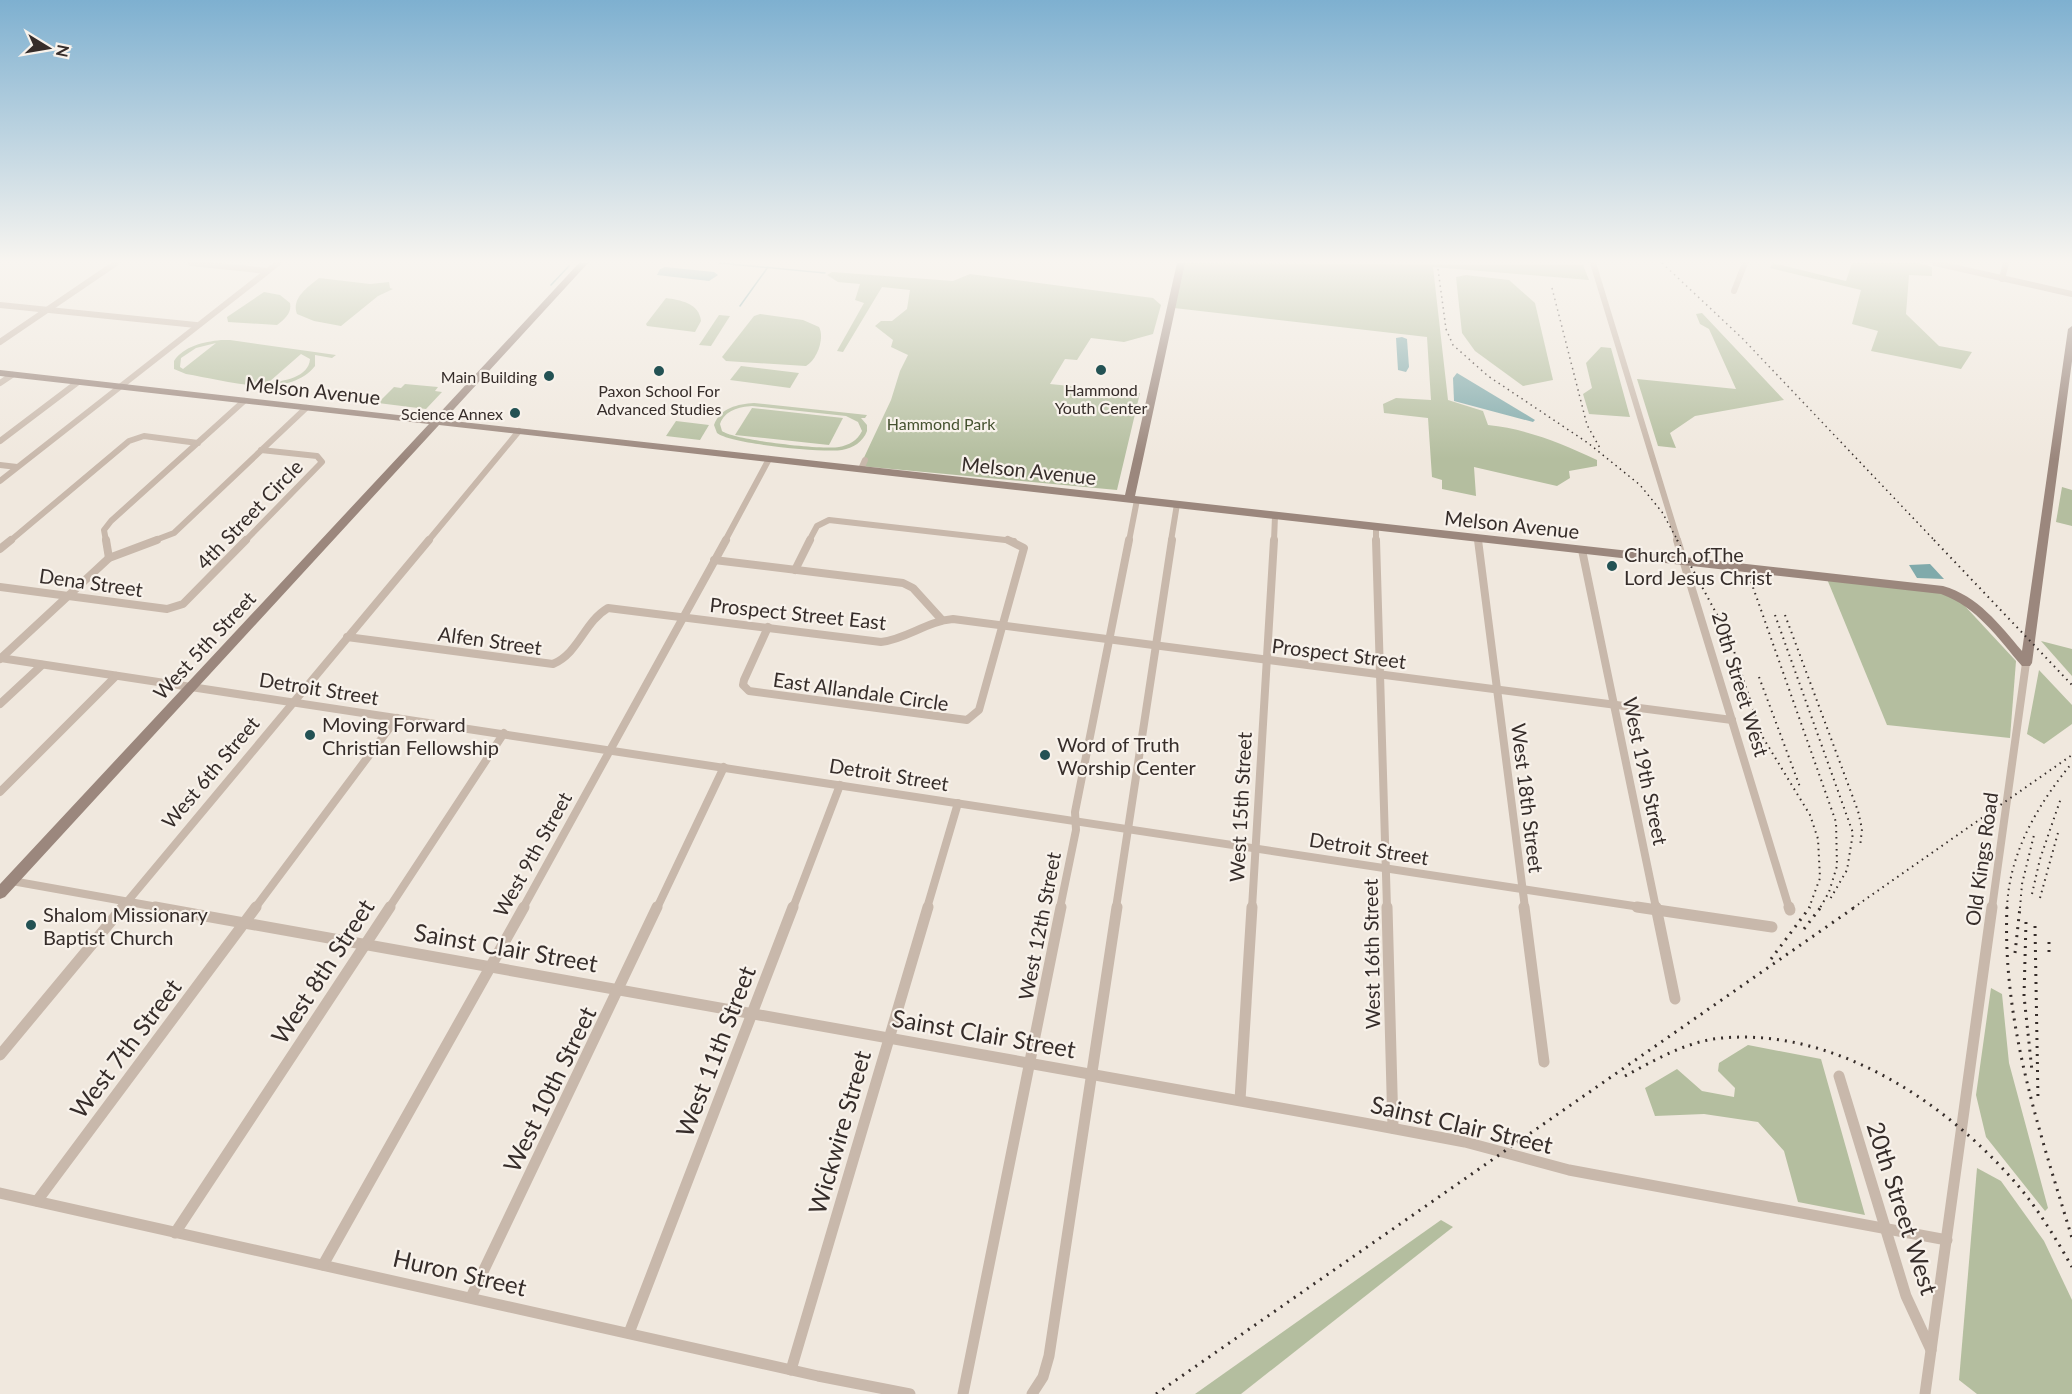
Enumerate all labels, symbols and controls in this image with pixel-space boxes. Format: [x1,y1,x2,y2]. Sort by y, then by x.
north arrow [18,18,78,78]
text: N [53,43,74,59]
marker: Hammond Youth Center [1094,363,1108,377]
marker: Paxon School For Advanced Studies [652,364,666,378]
place label: Main Building [441,367,537,386]
marker: Main Building [542,369,556,383]
street label: Melson Avenue [244,371,382,409]
place label: Hammond Youth Center [1055,380,1148,417]
place label: Paxon School For Advanced Studies [597,381,721,418]
place label: Science Annex [401,404,503,423]
marker: Science Annex [508,406,522,420]
park label: Hammond Park [887,414,996,433]
street label: Melson Avenue [960,451,1098,489]
street label: 4th Street Circle [191,454,307,574]
street label: Melson Avenue [1443,505,1581,543]
place label: Church ofThe Lord Jesus Christ [1624,542,1772,589]
marker: Church ofThe Lord Jesus Christ [1605,559,1619,573]
street label: Dena Street [38,563,144,601]
street label: West 5th Street [148,586,260,704]
street label: Prospect Street East [709,592,887,634]
street label: 20th Street West [1708,609,1774,759]
street label: Alfen Street [437,621,543,659]
street label: Prospect Street [1271,633,1407,673]
street label: Detroit Street [258,667,380,709]
street label: East Allandale Circle [772,667,950,715]
street label: West 19th Street [1619,695,1673,847]
street label: West 6th Street [156,711,264,833]
place label: Moving Forward Christian Fellowship [322,712,499,759]
street label: West 18th Street [1507,722,1549,874]
marker: Moving Forward Christian Fellowship [303,728,317,742]
street label: West 15th Street [1224,731,1256,883]
place label: Word of Truth Worship Center [1057,732,1197,779]
marker: Word of Truth Worship Center [1038,748,1052,762]
street label: Detroit Street [828,753,950,795]
street label: West 9th Street [488,787,576,921]
street label: Old Kings Road [1960,791,2002,927]
street label: Detroit Street [1308,827,1430,869]
street label: West 12th Street [1013,850,1065,1002]
street label: West 16th Street [1358,879,1384,1029]
street label: West 8th Street [264,893,380,1049]
place label: Shalom Missionary Baptist Church [43,902,208,949]
street label: Sainst Clair Street [412,917,601,977]
marker: Shalom Missionary Baptist Church [24,918,38,932]
street label: West 11th Street [669,961,761,1140]
street label: West 7th Street [63,972,187,1123]
street label: West 10th Street [496,1001,602,1176]
street label: Sainst Clair Street [890,1003,1079,1063]
street label: Wickwire Street [802,1046,876,1217]
street label: Sainst Clair Street [1368,1089,1556,1159]
street label: 20th Street West [1861,1118,1945,1299]
street label: Huron Street [390,1243,530,1302]

